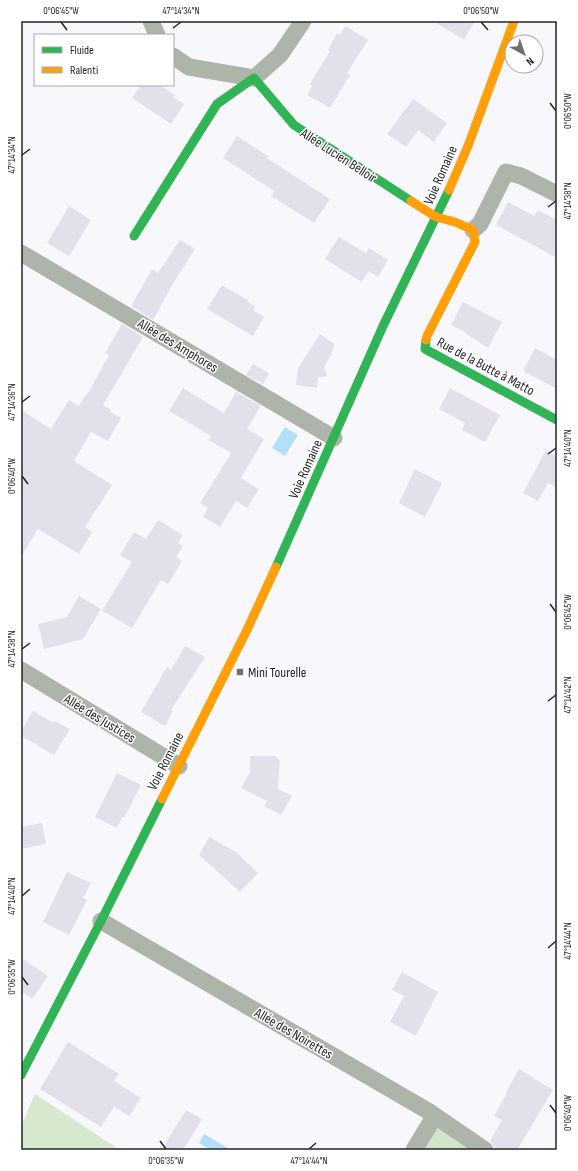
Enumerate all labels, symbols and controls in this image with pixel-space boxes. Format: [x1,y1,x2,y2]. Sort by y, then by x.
text: 0°06'45"W [43,5,79,17]
text: 47°14'34"N [162,5,200,17]
text: 0°06'50"W [463,5,499,17]
legend [34,34,174,86]
north arrow [504,34,544,74]
text: Fluide [70,43,94,58]
text: N [524,54,537,68]
text: Ralenti [70,63,98,78]
text: 0°06'50"W [562,93,574,129]
street label: Allée Lucien Belloir [297,124,380,186]
text: 47°14'34"N [6,136,18,174]
street label: Voie Romaine [420,143,461,207]
text: 47°14'38"N [562,182,574,220]
street label: Allée des Amphores [134,314,221,376]
street label: Rue de la Butte à Matto [434,334,538,399]
text: 47°14'36"N [6,383,18,421]
text: 47°14'40"N [562,429,574,467]
street label: Voie Romaine [285,437,326,501]
text: 0°06'40"W [6,458,18,494]
text: 0°06'45"W [562,594,574,630]
text: 47°14'38"N [6,630,18,668]
place label: Mini Tourelle [248,664,306,681]
marker: Mini Tourelle [235,667,245,677]
text: 47°14'42"N [562,676,574,714]
street label: Allée des Justices [60,690,139,746]
street label: Voie Romaine [144,729,187,793]
text: 47°14'40"N [6,877,18,915]
text: 47°14'44"N [562,922,574,960]
text: 0°06'35"W [6,959,18,995]
street label: Allée des Noirettes [251,1004,336,1063]
text: 0°06'40"W [562,1095,574,1131]
text: 0°06'35"W [148,1155,184,1167]
text: 47°14'44"N [290,1155,328,1167]

